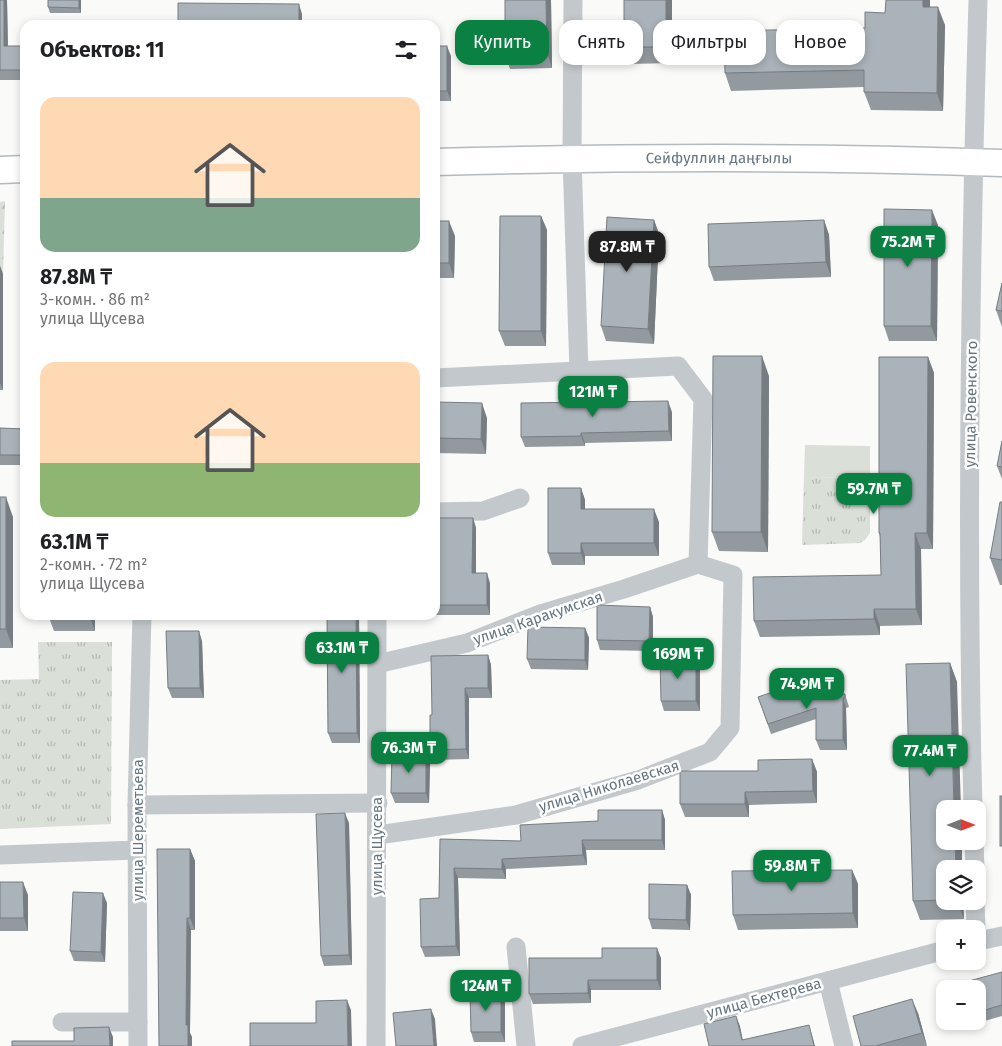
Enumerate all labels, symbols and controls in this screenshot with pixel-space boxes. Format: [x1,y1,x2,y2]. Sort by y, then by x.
chip: Купить [455,20,549,65]
chip: Снять [559,20,643,65]
chip: Фильтры [653,20,766,65]
chip: Новое [776,20,865,65]
icon: filters [392,36,420,64]
text: Объектов: 11 [40,37,165,63]
icon: home [185,130,275,220]
street label: Сейфуллин даңғылы [646,149,792,167]
pin: 75.2M ₸ [862,226,954,268]
pin: 87.8M ₸ [581,230,673,273]
text: 75.2M ₸ [881,232,935,251]
text: 87.8M ₸ [600,237,654,256]
text: 87.8M ₸ [40,264,112,290]
text: 3-комн. · 86 m² [40,290,150,309]
text: улица Щусева [40,309,145,328]
street label: улица Ровенского [961,341,981,467]
pin: 121M ₸ [552,376,634,418]
text: 121M ₸ [569,382,617,401]
icon: home [185,395,275,485]
pin: 59.7M ₸ [828,472,920,515]
text: 59.7M ₸ [847,479,901,498]
text: 63.1M ₸ [40,529,108,555]
text: 2-комн. · 72 m² [40,555,147,574]
text: улица Щусева [40,574,145,593]
street label: улица Каракумская [471,587,605,649]
pin: 63.1M ₸ [296,632,388,674]
text: 63.1M ₸ [316,638,368,657]
pin: 169M ₸ [637,638,719,680]
text: 169M ₸ [653,644,703,663]
pin: 74.9M ₸ [761,668,853,710]
text: 74.9M ₸ [780,674,834,693]
pin: 76.3M ₸ [363,732,455,774]
pin: 77.4M ₸ [884,734,976,777]
text: 76.3M ₸ [382,738,436,757]
text: 77.4M ₸ [904,741,956,760]
street label: улица Николаевская [537,756,681,816]
street label: улица Шереметьева [129,759,147,901]
street label: улица Щусева [368,797,386,895]
north arrow [936,800,986,850]
map controls [936,800,986,1030]
pin: 59.8M ₸ [746,850,838,892]
text: 59.8M ₸ [764,856,820,875]
button: layers [936,860,986,910]
button: + [936,920,986,970]
pin: 124M ₸ [445,970,527,1012]
street label: улица Бехтерева [705,974,823,1022]
text: 124M ₸ [461,976,511,995]
button: − [936,980,986,1030]

